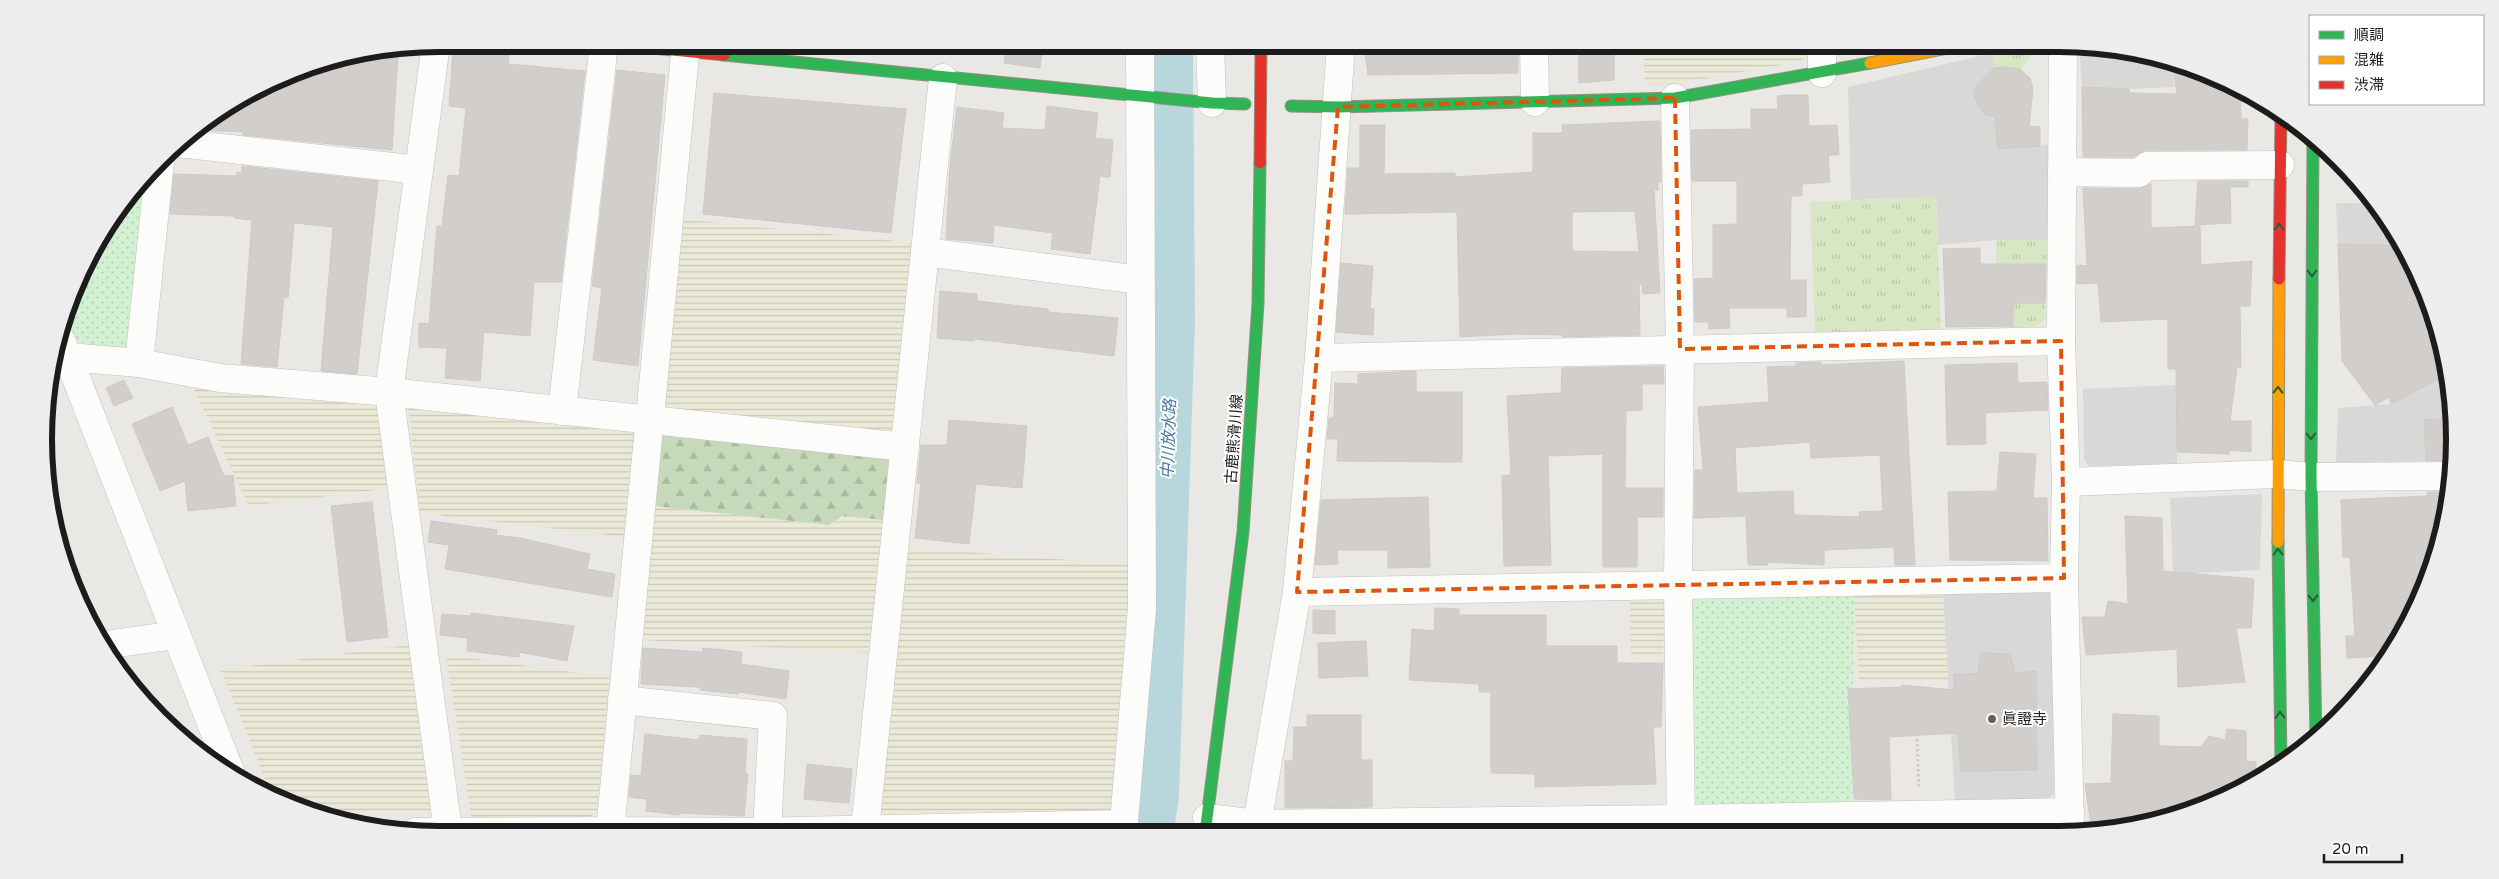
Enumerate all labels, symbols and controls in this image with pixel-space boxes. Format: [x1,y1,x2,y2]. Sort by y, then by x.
legend [2309,15,2484,105]
text: 順調 [2354,26,2384,44]
text: 混雑 [2354,51,2384,69]
text: 渋滞 [2354,76,2384,94]
one-way arrow [2274,223,2284,230]
one-way arrow [2307,270,2317,278]
one-way arrow [2272,385,2283,393]
street label: 古鹿熊滑川線 [1222,393,1246,485]
water label: 中川放水路 [1158,397,1180,479]
one-way arrow [2306,432,2316,440]
one-way arrow [2273,548,2283,556]
one-way arrow [2308,595,2318,603]
place label: 眞證寺 [2002,710,2047,728]
one-way arrow [2275,710,2285,718]
marker: 眞證寺 [1986,713,1998,725]
scale bar [2324,832,2402,864]
text: 20 m [2332,840,2369,858]

